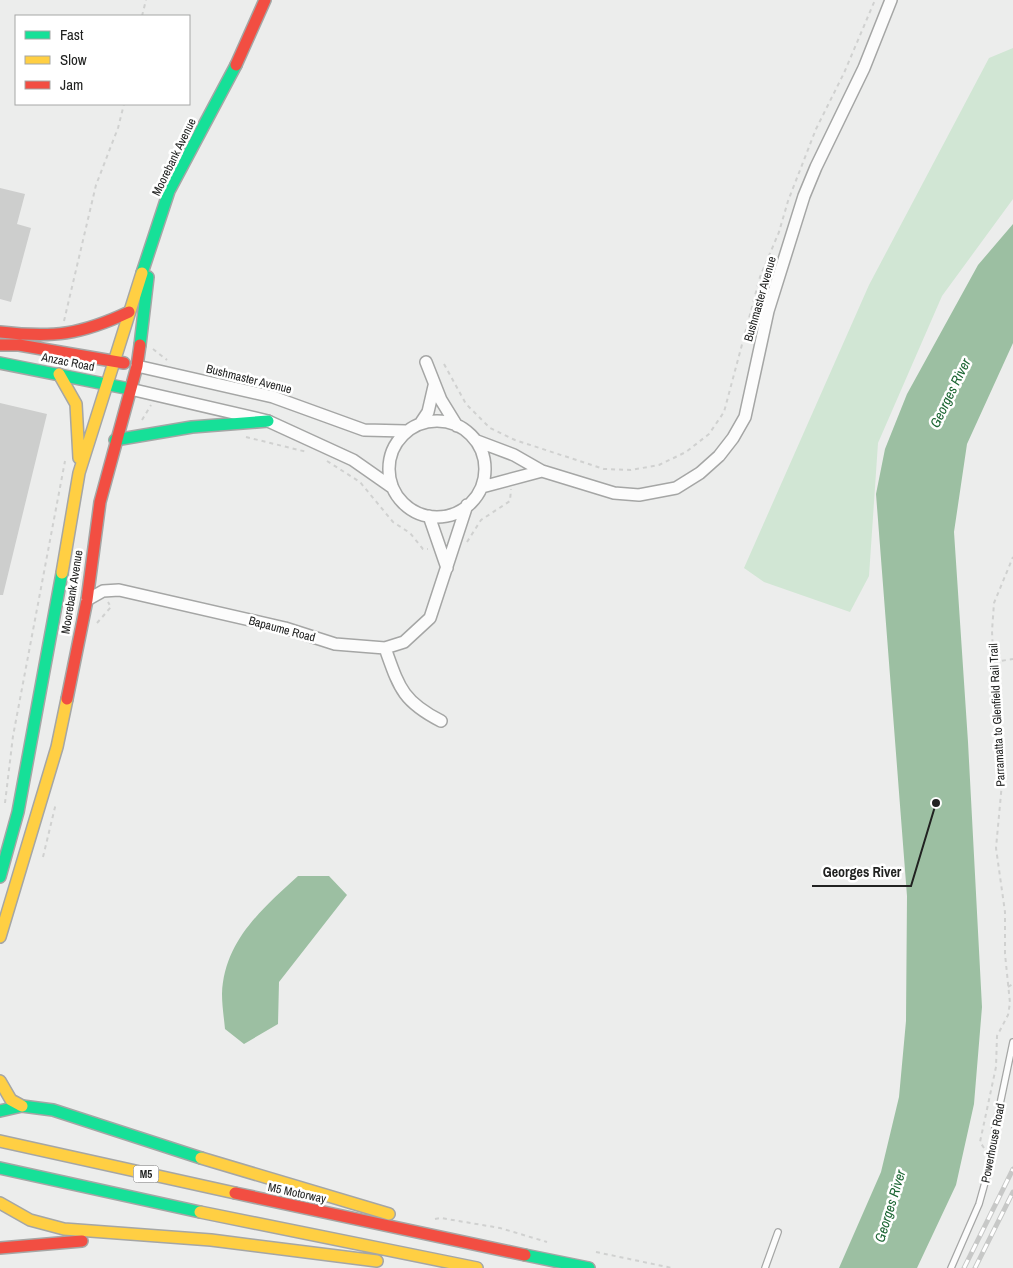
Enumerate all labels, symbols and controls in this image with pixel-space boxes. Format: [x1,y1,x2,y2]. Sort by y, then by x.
legend [15,15,190,105]
text: Fast [60,24,84,45]
text: Slow [60,49,87,70]
text: Jam [60,74,83,95]
street label: Moorebank Avenue [148,115,200,199]
street label: Bushmaster Avenue [740,255,780,343]
street label: Anzac Road [39,349,96,375]
water label: Georges River [926,354,975,430]
street label: Bushmaster Avenue [204,361,294,397]
street label: Moorebank Avenue [57,549,87,635]
street label: Bapaume Road [247,612,317,646]
street label: Parramatta to Glenfield Rail Trail [985,643,1009,787]
callout: Georges River [812,857,911,886]
text: Georges River [823,863,902,881]
street label: Powerhouse Road [977,1102,1009,1184]
road number: M5 [134,1166,158,1182]
water label: Georges River [870,1167,910,1244]
street label: M5 Motorway [266,1179,328,1207]

